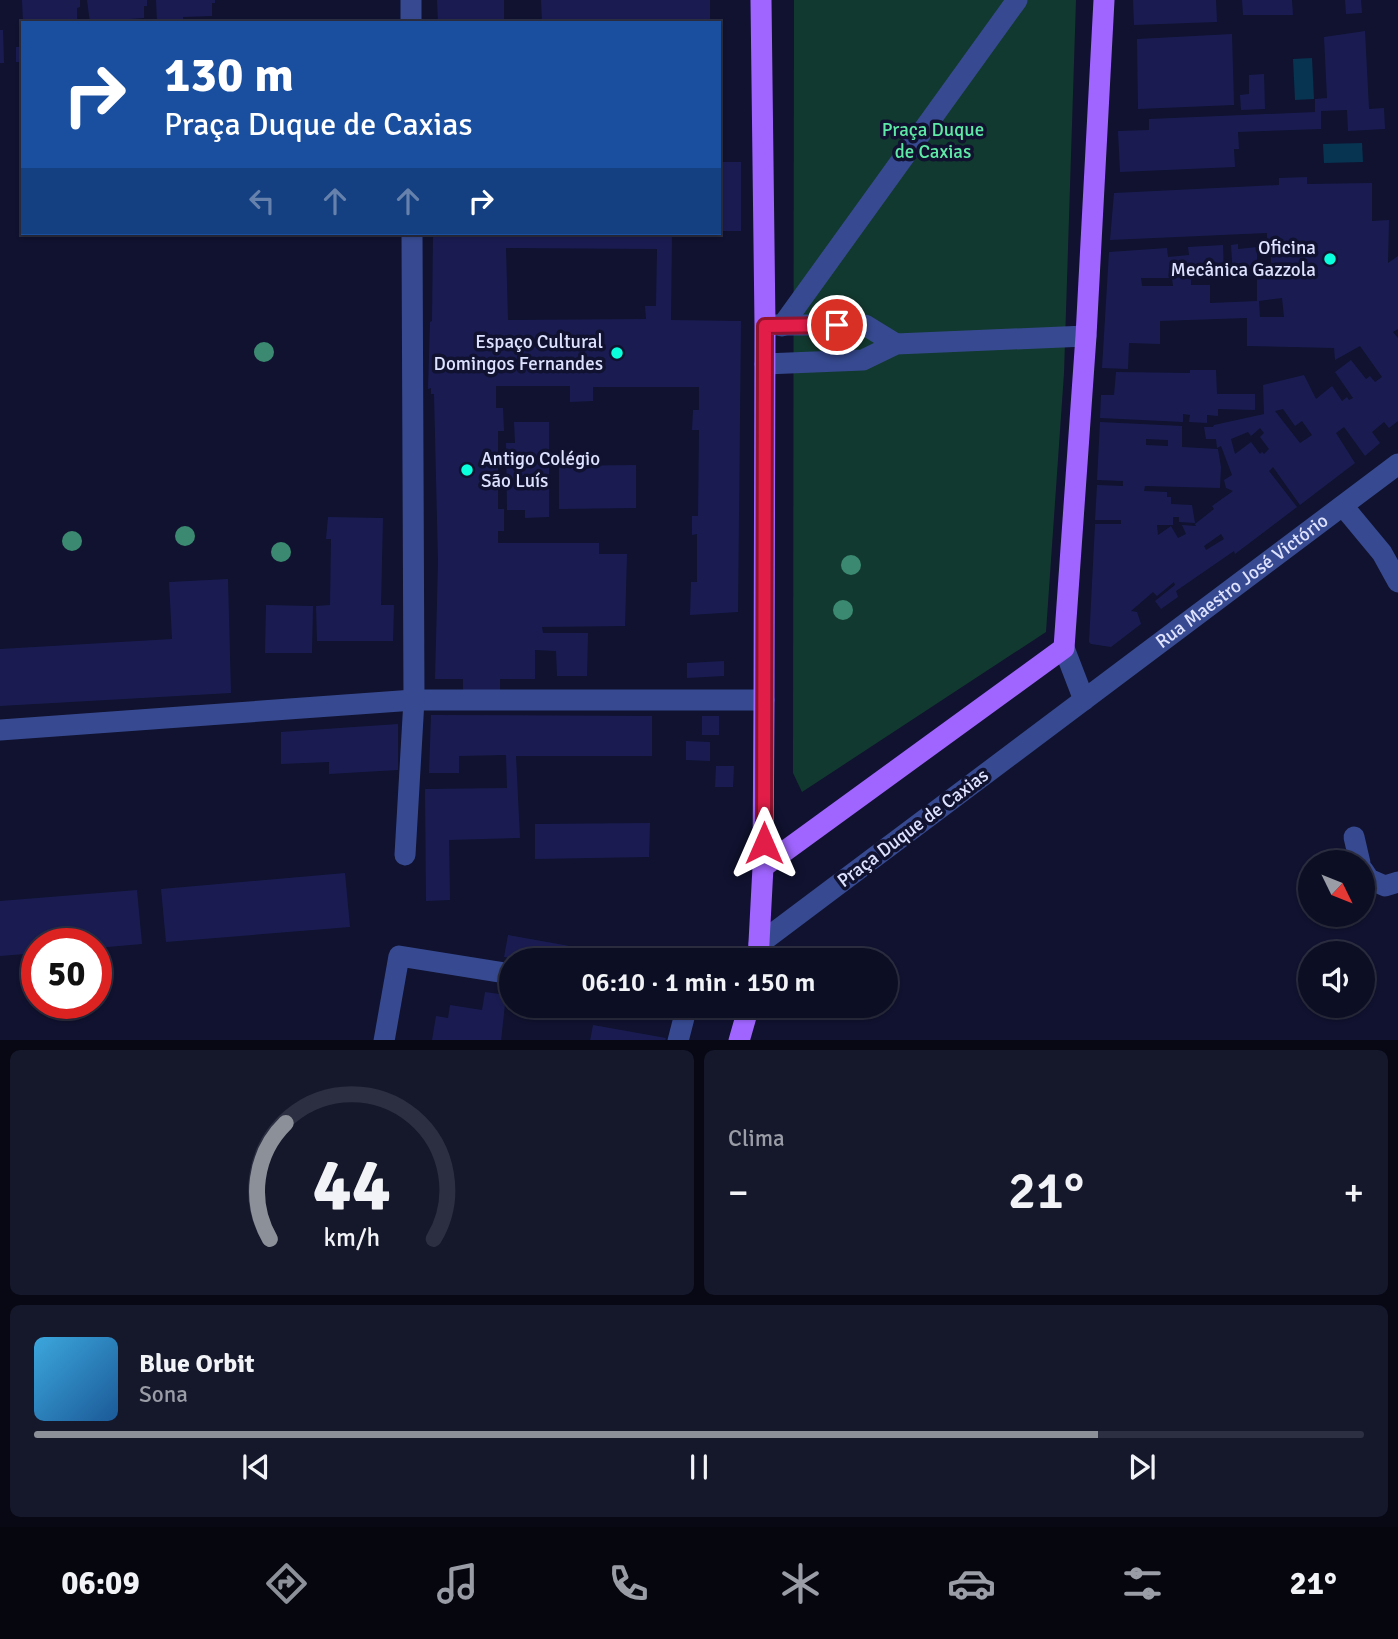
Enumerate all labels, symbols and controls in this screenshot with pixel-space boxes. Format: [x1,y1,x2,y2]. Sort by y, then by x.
text: 130 m [164,45,294,105]
icon: right [49,49,140,140]
text: Praça Duque de Caxias [164,105,472,144]
park label: Praça Duque de Caxias [882,118,984,164]
icon: left [243,182,281,220]
icon: ahead [316,182,354,220]
icon: ahead [389,182,427,220]
icon: right [462,182,500,220]
place label: Oficina Mecânica Gazzola [1171,236,1316,282]
marker: Oficina Mecânica Gazzola [1322,251,1338,267]
pin [807,295,867,355]
icon: arrive [818,306,856,344]
place label: Espaço Cultural Domingos Fernandes [434,330,603,376]
marker: Espaço Cultural Domingos Fernandes [609,345,625,361]
place label: Antigo Colégio São Luís [481,447,600,493]
marker: Antigo Colégio São Luís [459,462,475,478]
street label: Rua Maestro José Victório [1151,509,1333,654]
street label: Praça Duque de Caxias [833,763,993,893]
position arrow [727,806,801,880]
north arrow [1298,850,1376,928]
map controls [1298,850,1375,1018]
speed limit sign: 50 [21,928,112,1019]
button: sound [1298,941,1375,1018]
text: 06:10 · 1 min · 150 m [582,967,815,999]
text: Clima [728,1124,785,1153]
text: 44 [313,1141,391,1230]
text: 21° [1008,1159,1084,1223]
text: − [728,1169,749,1216]
text: + [1343,1169,1364,1216]
text: km/h [324,1221,380,1252]
text: Blue Orbit [139,1348,255,1380]
text: Sona [139,1380,188,1409]
icon: previous [237,1448,275,1486]
icon: pause [680,1448,718,1486]
icon: next [1123,1448,1161,1486]
icon: directions [262,1559,311,1608]
icon: music [433,1559,482,1608]
icon: phone [604,1559,653,1608]
icon: climate [776,1559,825,1608]
icon: car [947,1559,996,1608]
icon: filters [1118,1559,1167,1608]
text: 06:09 [61,1564,140,1603]
text: 21° [1289,1564,1337,1603]

